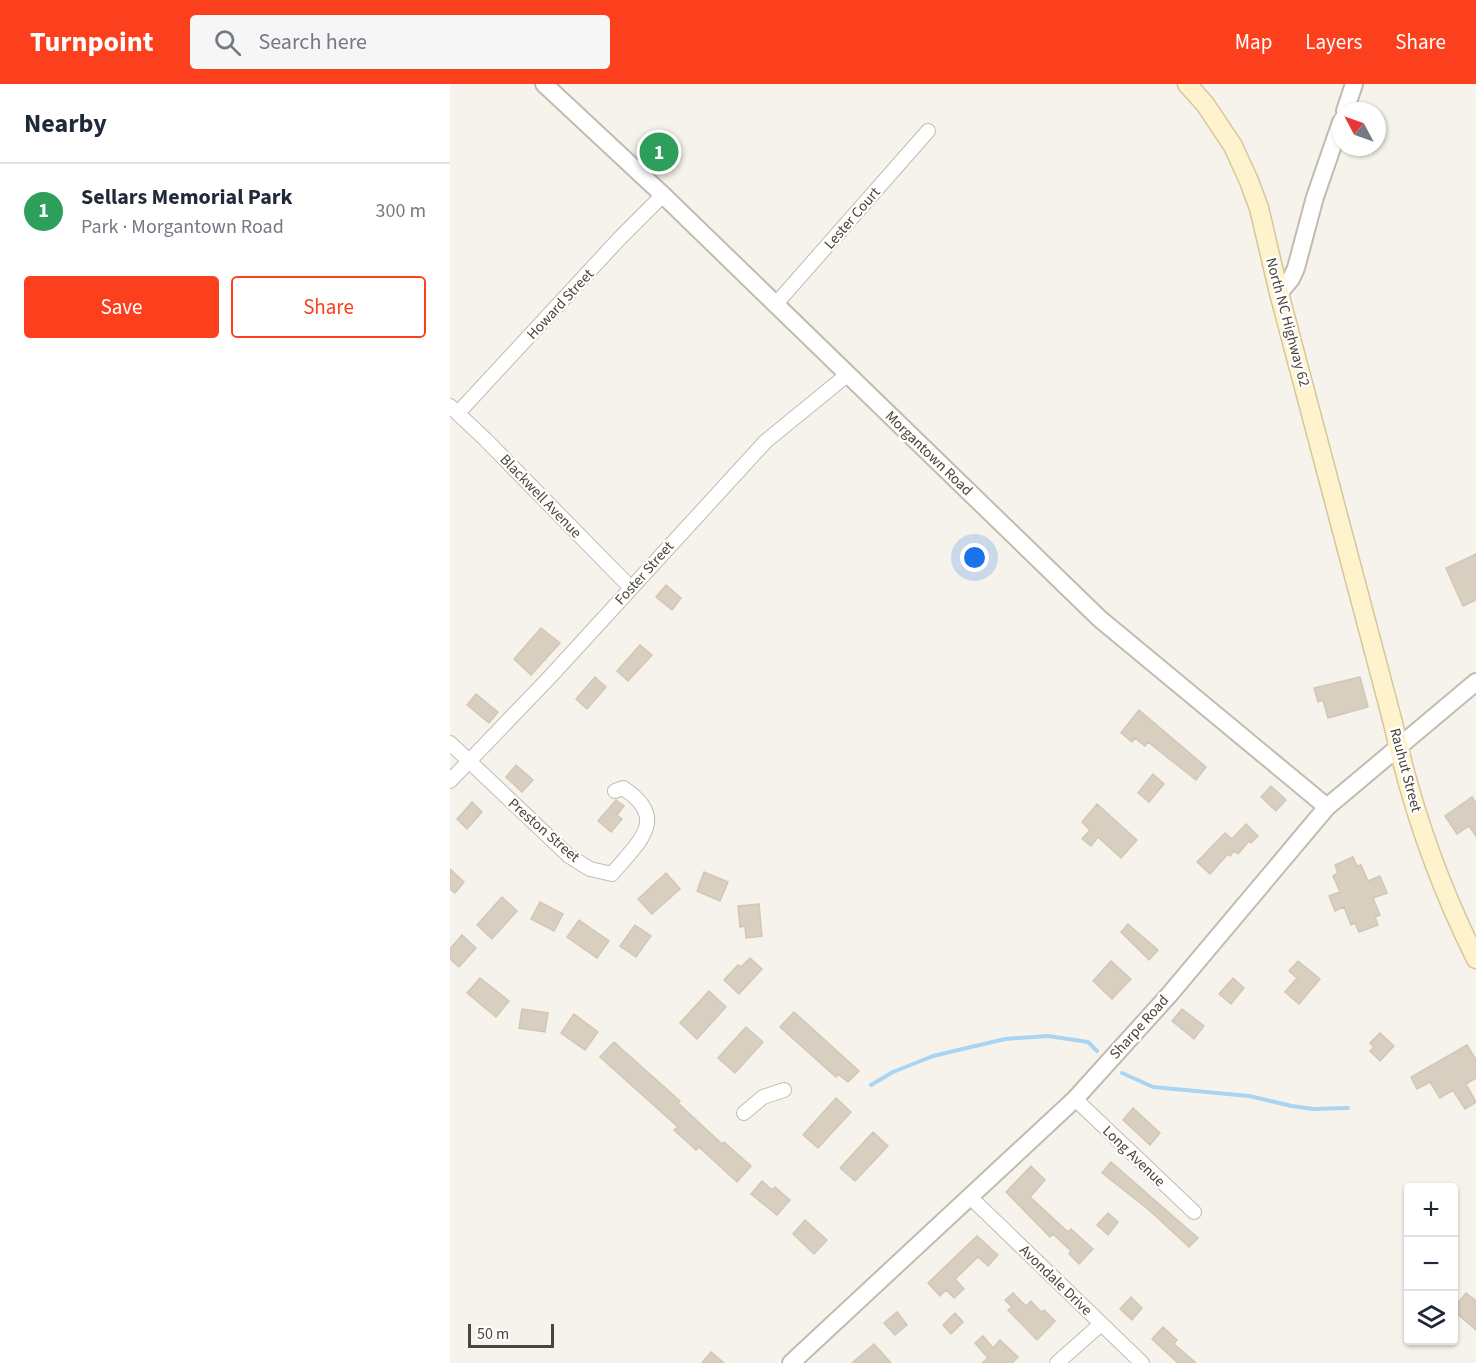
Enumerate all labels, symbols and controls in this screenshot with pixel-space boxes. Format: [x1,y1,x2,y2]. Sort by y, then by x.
search box [190,15,610,69]
text: Turnpoint [30,22,154,62]
icon: search [211,26,244,59]
text: Search here [259,26,367,58]
text: Map [1235,27,1272,57]
text: Layers [1305,27,1362,57]
text: Share [1395,27,1446,57]
north arrow [1332,102,1386,156]
text: Nearby [24,105,107,142]
pin: 1 [640,130,678,174]
text: Sellars Memorial Park [81,181,293,213]
street label: Lester Court [819,183,885,254]
text: 1 [38,197,49,225]
text: 300 m [376,197,426,225]
text: Park · Morgantown Road [81,213,284,241]
street label: North NC Highway 62 [1260,255,1315,389]
street label: Howard Street [522,264,599,344]
button: Save [24,276,219,338]
button: Share [231,276,426,338]
street label: Morgantown Road [880,406,977,501]
street label: Blackwell Avenue [495,450,586,543]
street label: Foster Street [610,537,679,610]
your location [960,543,989,572]
street label: Rauhut Street [1384,726,1427,814]
street label: Preston Street [503,793,584,867]
street label: Sharpe Road [1105,991,1174,1064]
street label: Long Avenue [1097,1121,1170,1192]
map controls [1404,1183,1458,1345]
button: + [1404,1183,1458,1237]
button: − [1404,1237,1458,1291]
street label: Avondale Drive [1015,1240,1097,1321]
button: layers [1404,1291,1458,1345]
scale bar [468,1321,554,1348]
text: 50 m [477,1323,509,1345]

